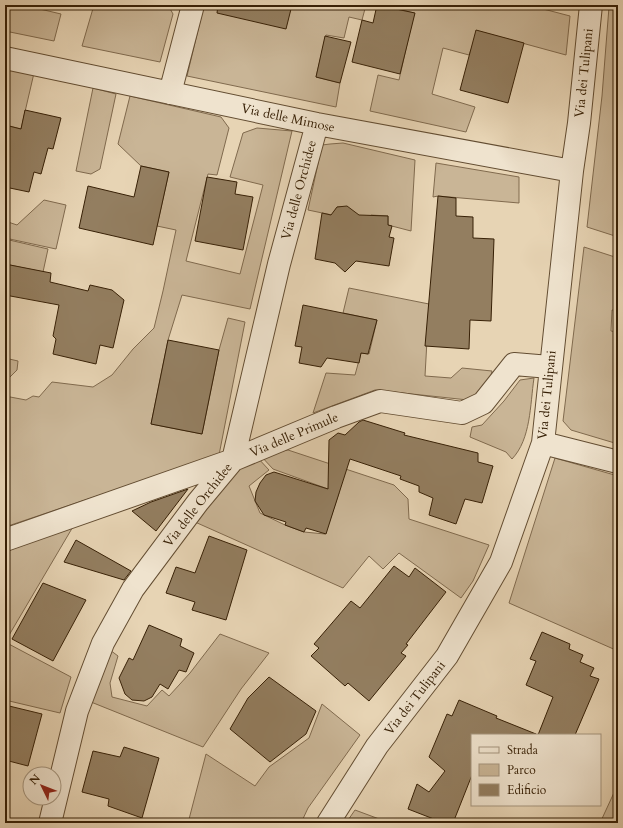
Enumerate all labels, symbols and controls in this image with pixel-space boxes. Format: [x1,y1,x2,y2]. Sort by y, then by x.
street label: Via dei Tulipani [570,27,598,118]
street label: Via delle Mimose [240,99,337,137]
street label: Via delle Orchidee [277,138,321,242]
street label: Via dei Tulipani [533,349,561,440]
street label: Via delle Primule [247,408,341,462]
street label: Via delle Orchidee [159,459,237,551]
street label: Via dei Tulipani [380,657,450,739]
legend [471,734,601,806]
text: Strada [507,742,539,758]
text: Parco [507,762,536,778]
north arrow [22,766,62,806]
text: N [26,771,44,788]
text: Edificio [507,782,547,798]

